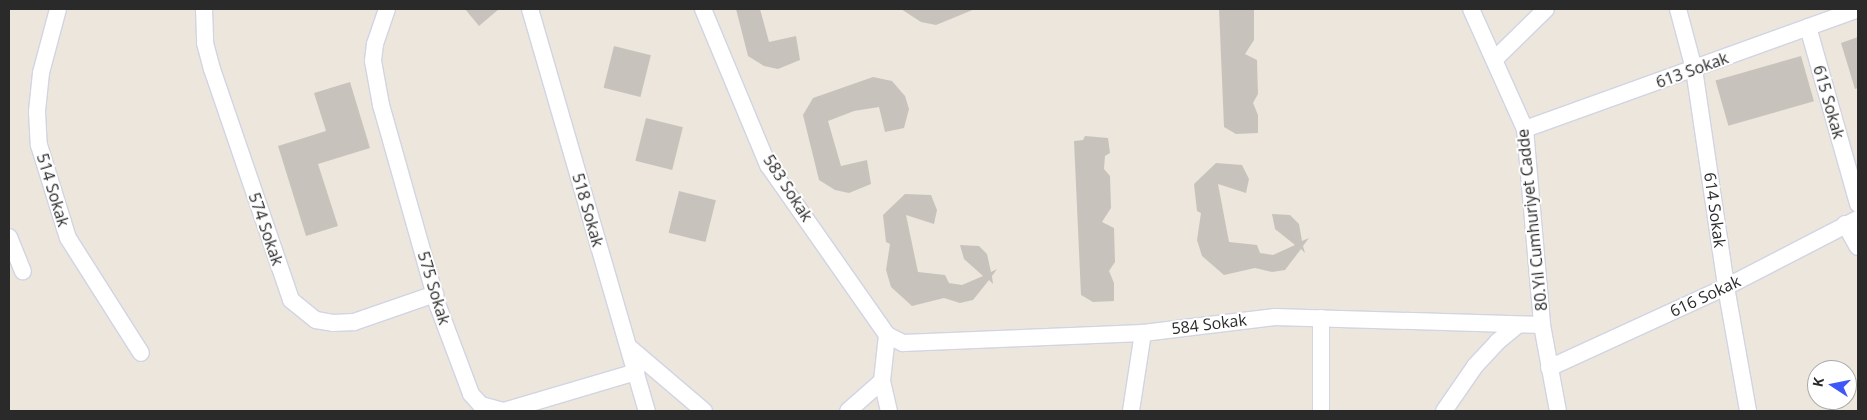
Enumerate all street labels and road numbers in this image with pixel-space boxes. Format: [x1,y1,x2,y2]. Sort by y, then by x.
street label: 613 Sokak [1653,48,1731,92]
street label: 615 Sokak [1809,63,1849,141]
street label: 80.Yıl Cumhuriyet Cadde [1513,128,1551,312]
street label: 514 Sokak [33,151,73,229]
street label: 583 Sokak [759,151,817,225]
street label: 518 Sokak [568,171,608,249]
street label: 614 Sokak [1700,171,1730,249]
street label: 574 Sokak [245,190,287,268]
street label: 575 Sokak [414,249,454,327]
street label: 616 Sokak [1667,271,1743,321]
street label: 584 Sokak [1170,310,1248,338]

